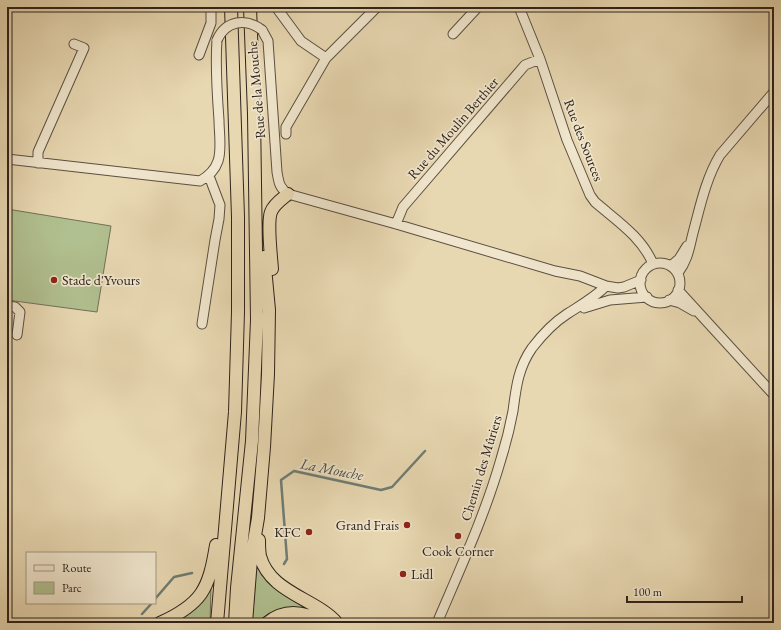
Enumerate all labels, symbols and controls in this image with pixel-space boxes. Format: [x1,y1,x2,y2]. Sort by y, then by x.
street label: Rue de la Mouche [243,40,269,139]
street label: Rue du Moulin Berthier [404,73,503,183]
street label: Rue des Sources [560,96,608,184]
place label: Stade d'Yvours [62,271,140,289]
marker: Stade d'Yvours [49,275,59,285]
street label: Chemin des Mûriers [456,412,506,523]
water label: La Mouche [298,453,366,485]
place label: Grand Frais [336,516,399,534]
marker: Grand Frais [402,520,412,530]
place label: KFC [274,523,301,541]
marker: KFC [304,527,314,537]
marker: Cook Corner [453,531,463,541]
place label: Cook Corner [422,542,494,560]
legend [26,552,156,604]
text: Route [62,560,92,576]
place label: Lidl [411,565,434,583]
marker: Lidl [398,569,408,579]
scale bar [627,578,742,604]
text: Parc [62,580,82,596]
text: 100 m [633,584,663,600]

